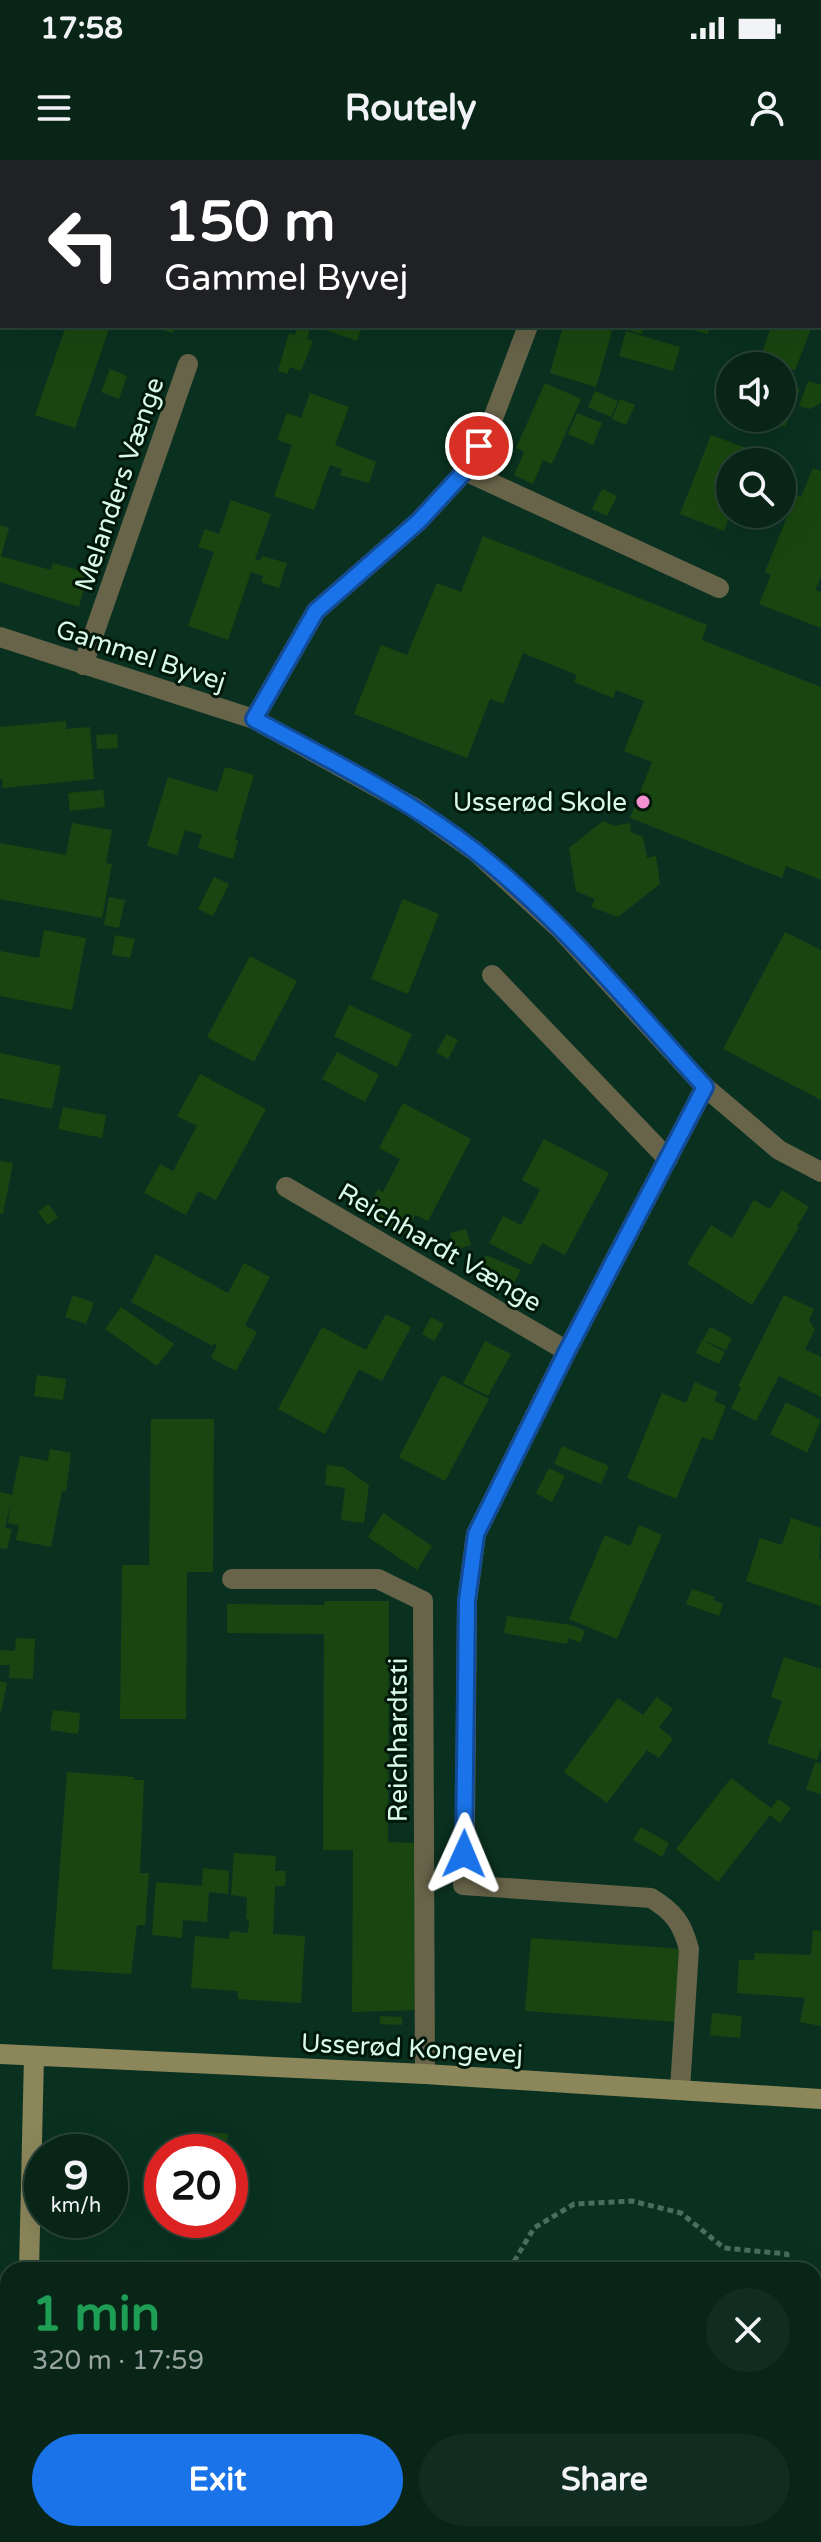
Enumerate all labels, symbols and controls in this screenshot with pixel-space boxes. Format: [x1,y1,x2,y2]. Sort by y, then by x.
text: 17:58 [40,10,123,47]
icon: menu [32,86,76,130]
icon: person [745,86,789,130]
text: Routely [345,87,476,130]
text: 150 m [164,189,335,256]
icon: left [32,192,136,296]
text: Gammel Byvej [164,257,408,300]
map controls [716,352,796,528]
button: sound [716,352,796,432]
street label: Melanders Vænge [68,373,171,595]
pin [445,412,513,480]
icon: arrive [457,424,501,468]
button: search [716,448,796,528]
street label: Gammel Byvej [52,613,230,697]
place label: Usserød Skole [453,787,627,818]
marker: Usserød Skole [634,793,652,811]
street label: Reichhardt Vænge [333,1177,547,1318]
street label: Reichhardtsti [383,1658,414,1822]
position arrow [422,1812,506,1896]
street label: Usserød Kongevej [300,2027,524,2070]
speed limit sign: 20 [144,2134,248,2238]
text: 9 [63,2152,89,2200]
text: km/h [51,2194,101,2218]
text: 1 min [32,2286,160,2344]
button: close [706,2288,790,2372]
text: 320 m · 17:59 [32,2345,204,2376]
button: Exit [32,2434,403,2526]
button: Share [419,2434,790,2526]

